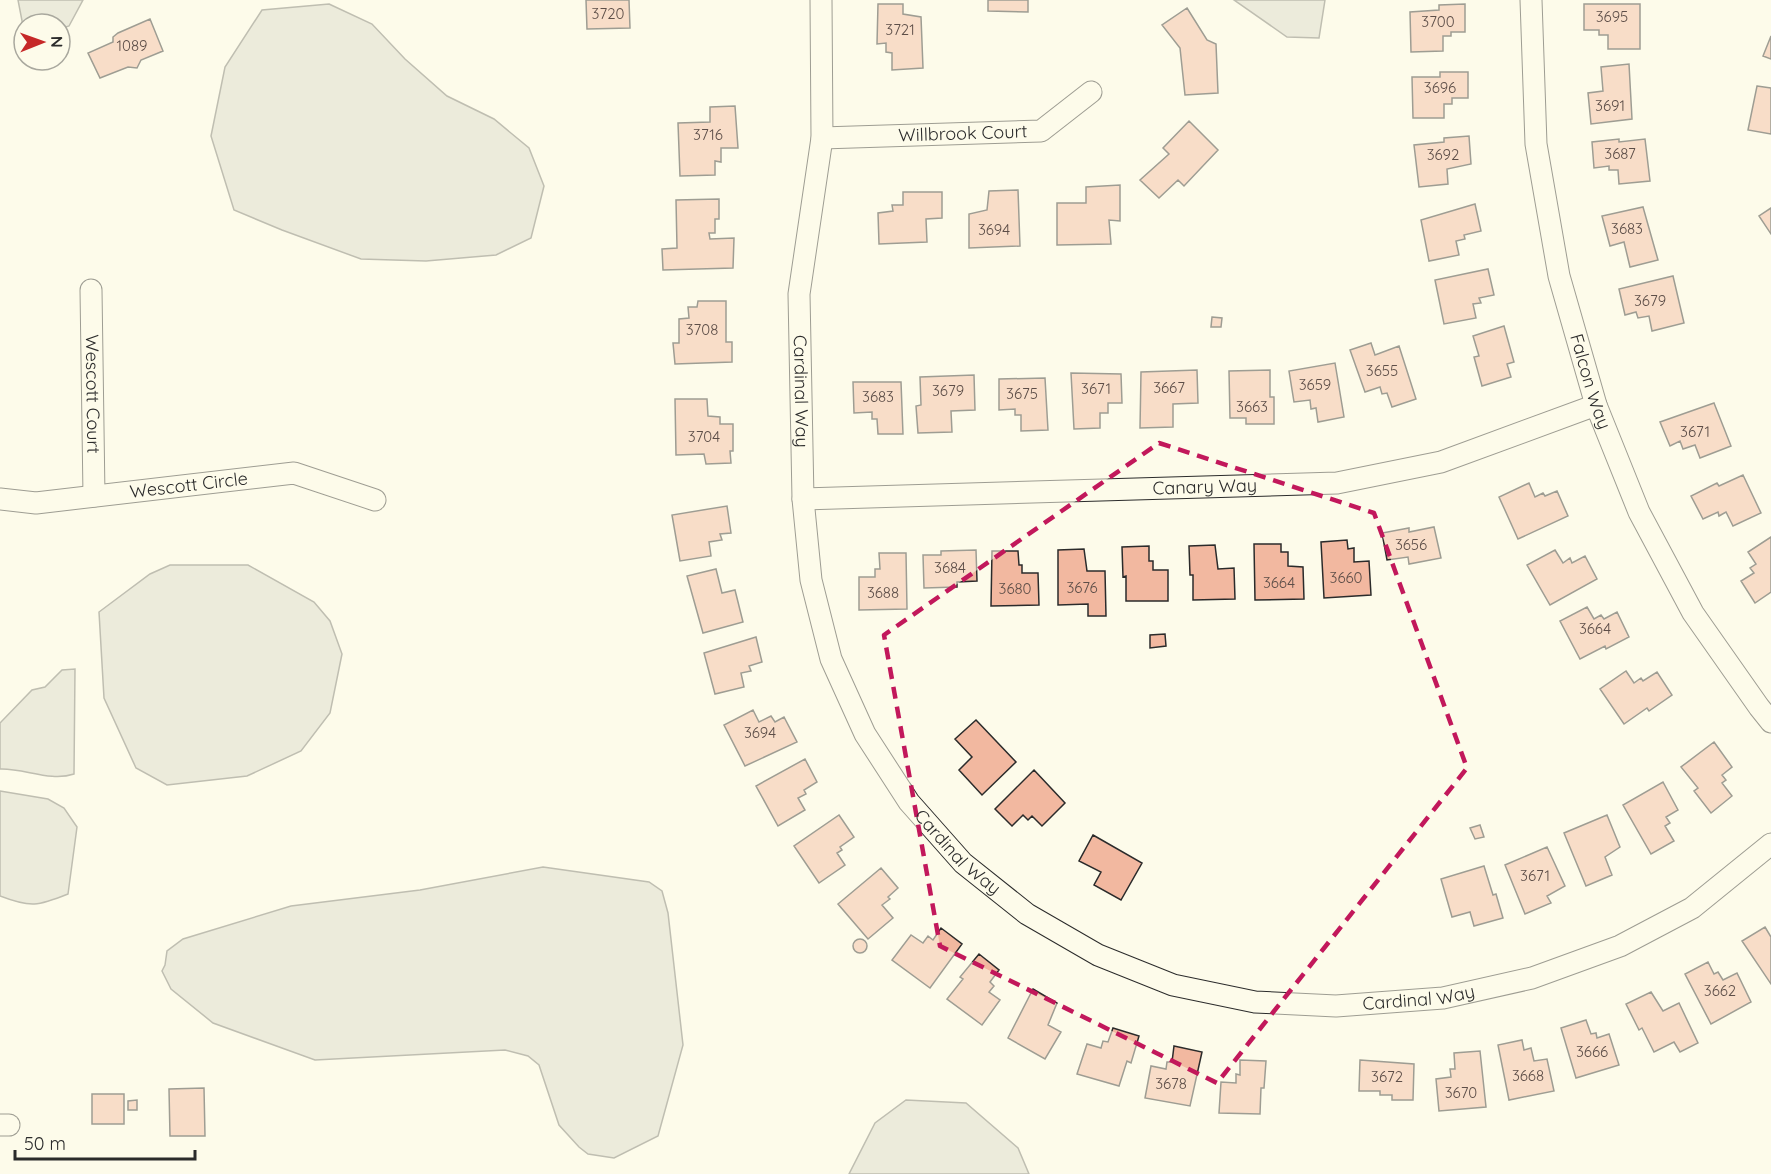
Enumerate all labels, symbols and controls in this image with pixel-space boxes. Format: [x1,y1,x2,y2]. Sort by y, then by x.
house number: 3720 [592,4,624,23]
house number: 3695 [1596,7,1628,26]
north arrow [12,12,72,72]
house number: 3700 [1421,12,1455,31]
house number: 3721 [885,20,915,39]
text: N [47,36,67,48]
house number: 1089 [117,36,147,55]
house number: 3696 [1424,78,1456,97]
house number: 3691 [1595,96,1625,115]
street label: Willbrook Court [898,119,1028,147]
house number: 3716 [693,125,723,144]
house number: 3687 [1604,144,1636,163]
house number: 3692 [1427,145,1459,164]
house number: 3683 [1611,219,1643,238]
house number: 3694 [978,220,1010,239]
house number: 3679 [1634,291,1666,310]
house number: 3708 [686,320,718,339]
street label: Falcon Way [1565,331,1616,432]
street label: Wescott Court [81,334,105,454]
street label: Cardinal Way [789,335,814,448]
house number: 3655 [1366,361,1398,380]
house number: 3659 [1299,375,1331,394]
house number: 3667 [1153,378,1185,397]
house number: 3671 [1081,379,1111,398]
house number: 3679 [932,381,964,400]
house number: 3675 [1006,384,1038,403]
house number: 3683 [862,387,894,406]
house number: 3663 [1236,397,1268,416]
house number: 3671 [1680,422,1710,441]
house number: 3704 [688,427,720,446]
street label: Wescott Circle [128,466,249,503]
street label: Canary Way [1152,473,1257,500]
house number: 3656 [1395,535,1427,554]
house number: 3684 [934,558,966,577]
house number: 3660 [1330,568,1363,587]
house number: 3664 [1263,573,1295,592]
house number: 3676 [1066,578,1098,597]
house number: 3680 [999,579,1032,598]
house number: 3688 [867,583,899,602]
house number: 3664 [1579,619,1611,638]
house number: 3694 [744,723,776,742]
street label: Cardinal Way [910,804,1006,900]
house number: 3671 [1520,866,1550,885]
street label: Cardinal Way [1362,979,1477,1015]
house number: 3662 [1704,981,1736,1000]
house number: 3666 [1576,1042,1608,1061]
house number: 3668 [1512,1066,1544,1085]
house number: 3672 [1371,1067,1403,1086]
house number: 3678 [1155,1074,1187,1093]
house number: 3670 [1445,1083,1477,1102]
scale bar [15,1123,195,1161]
text: 50 m [24,1132,66,1155]

